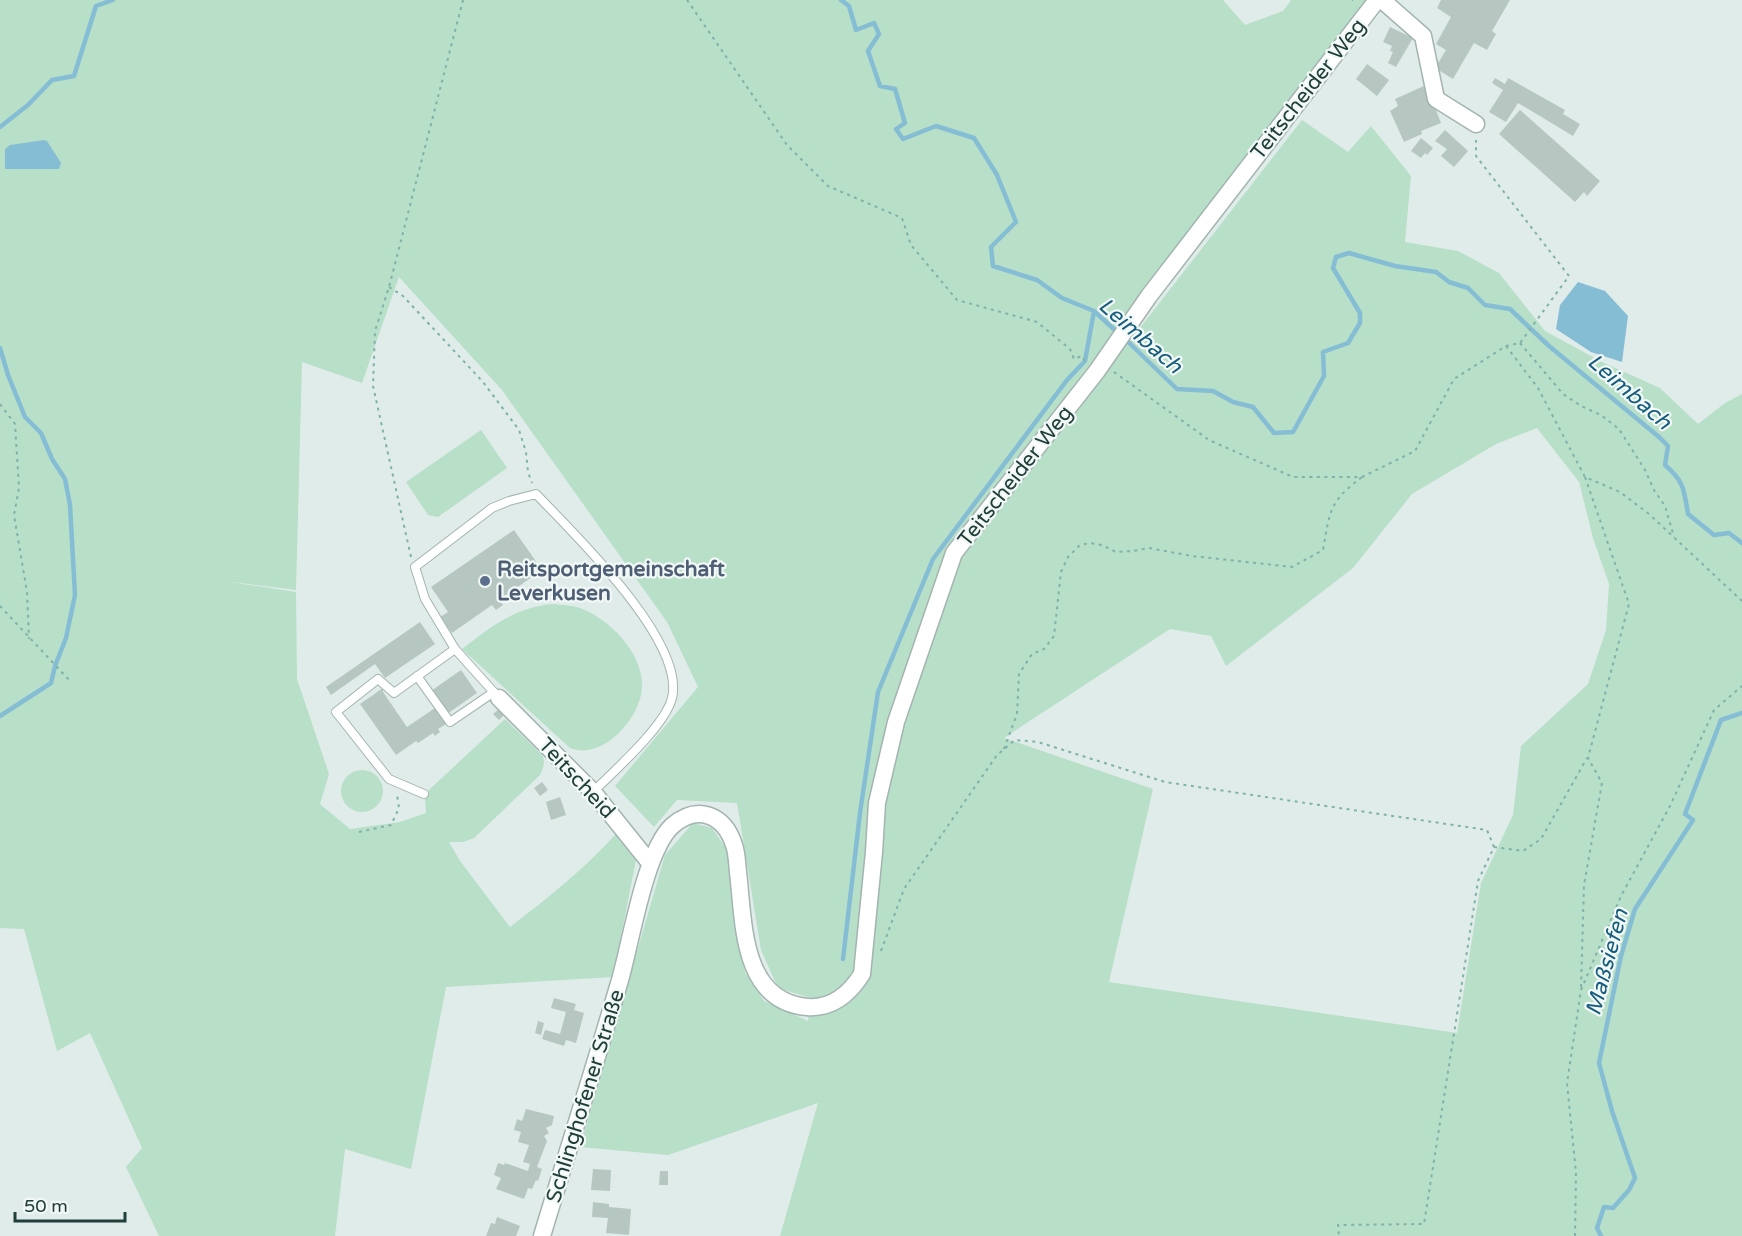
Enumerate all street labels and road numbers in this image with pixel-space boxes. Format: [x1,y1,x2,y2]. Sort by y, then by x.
street label: Teitscheider Weg [1246,14,1371,165]
street label: Teitscheider Weg [953,401,1078,552]
street label: Teitscheid [533,733,620,824]
street label: Schlinghofener Straße [541,987,630,1206]

